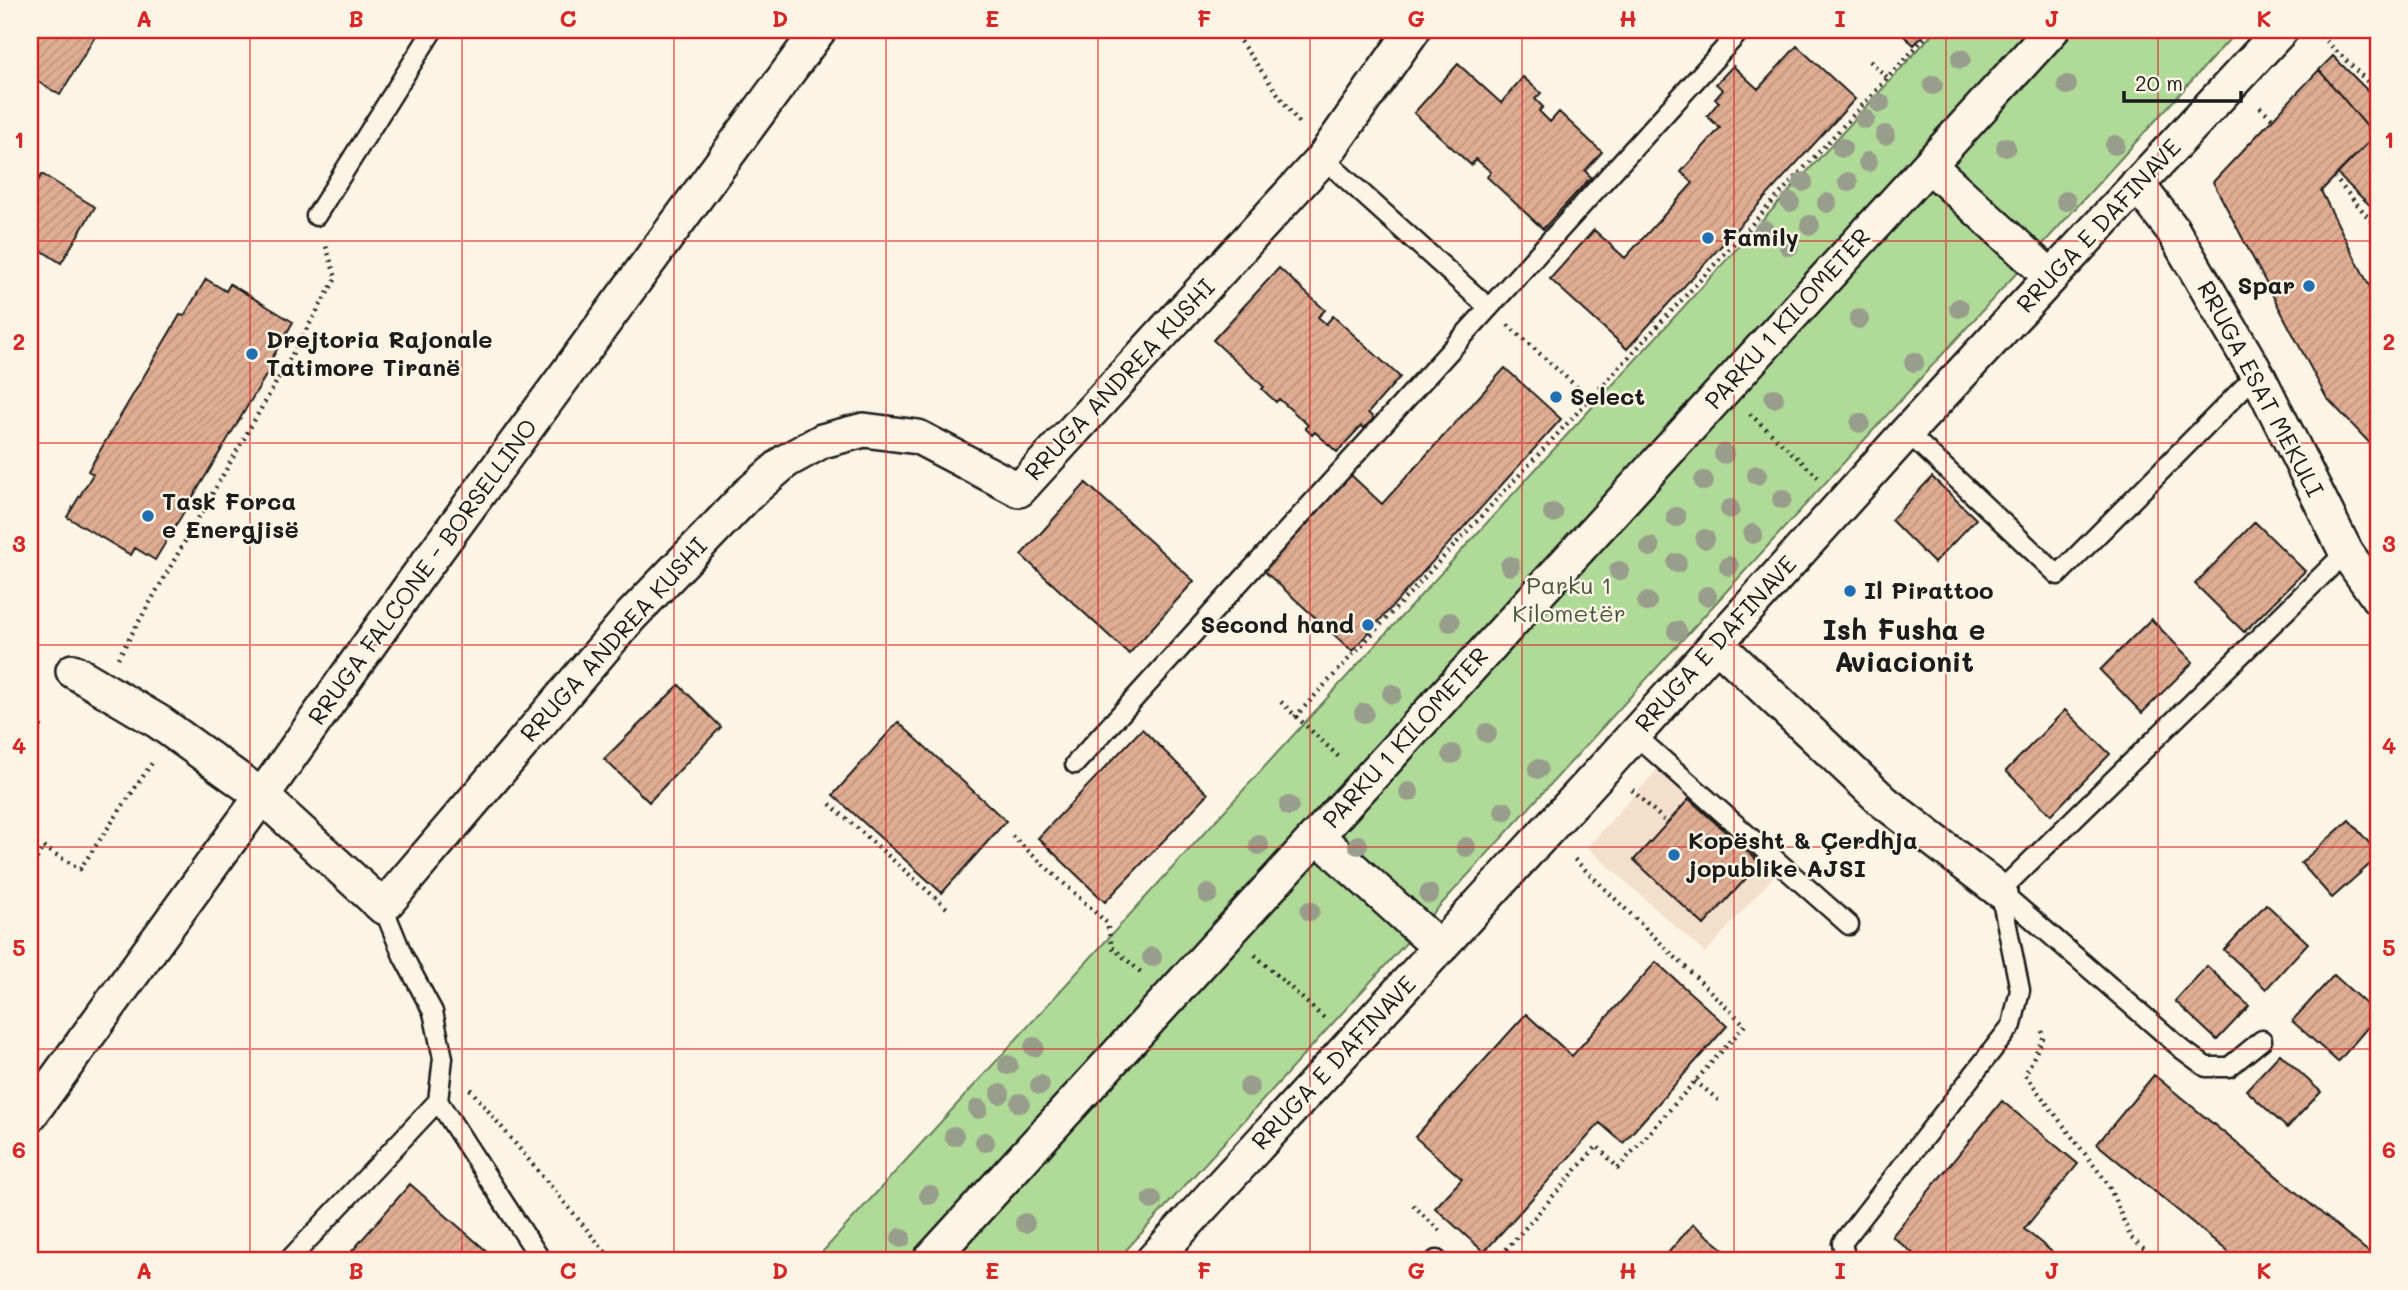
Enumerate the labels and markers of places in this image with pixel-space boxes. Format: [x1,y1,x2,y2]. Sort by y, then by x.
place label: Family [1722,221,1799,252]
marker: Family [1700,230,1716,246]
place label: Spar [2238,269,2295,300]
marker: Spar [2301,278,2317,294]
place label: Drejtoria Rajonale Tatimore Tiranë [266,323,492,382]
marker: Drejtoria Rajonale Tatimore Tiranë [244,346,260,362]
place label: Select [1570,380,1645,411]
marker: Select [1548,389,1564,405]
place label: Task Forca e Energjisë [162,485,299,544]
marker: Task Forca e Energjisë [140,508,156,524]
place label: Il Pirattoo [1864,574,1994,605]
marker: Il Pirattoo [1842,583,1858,599]
place label: Second hand [1200,608,1354,639]
marker: Second hand [1360,617,1376,633]
place label: Kopësht & Çerdhja jopublike AJSI [1686,824,1918,883]
marker: Kopësht & Çerdhja jopublike AJSI [1666,847,1682,863]

